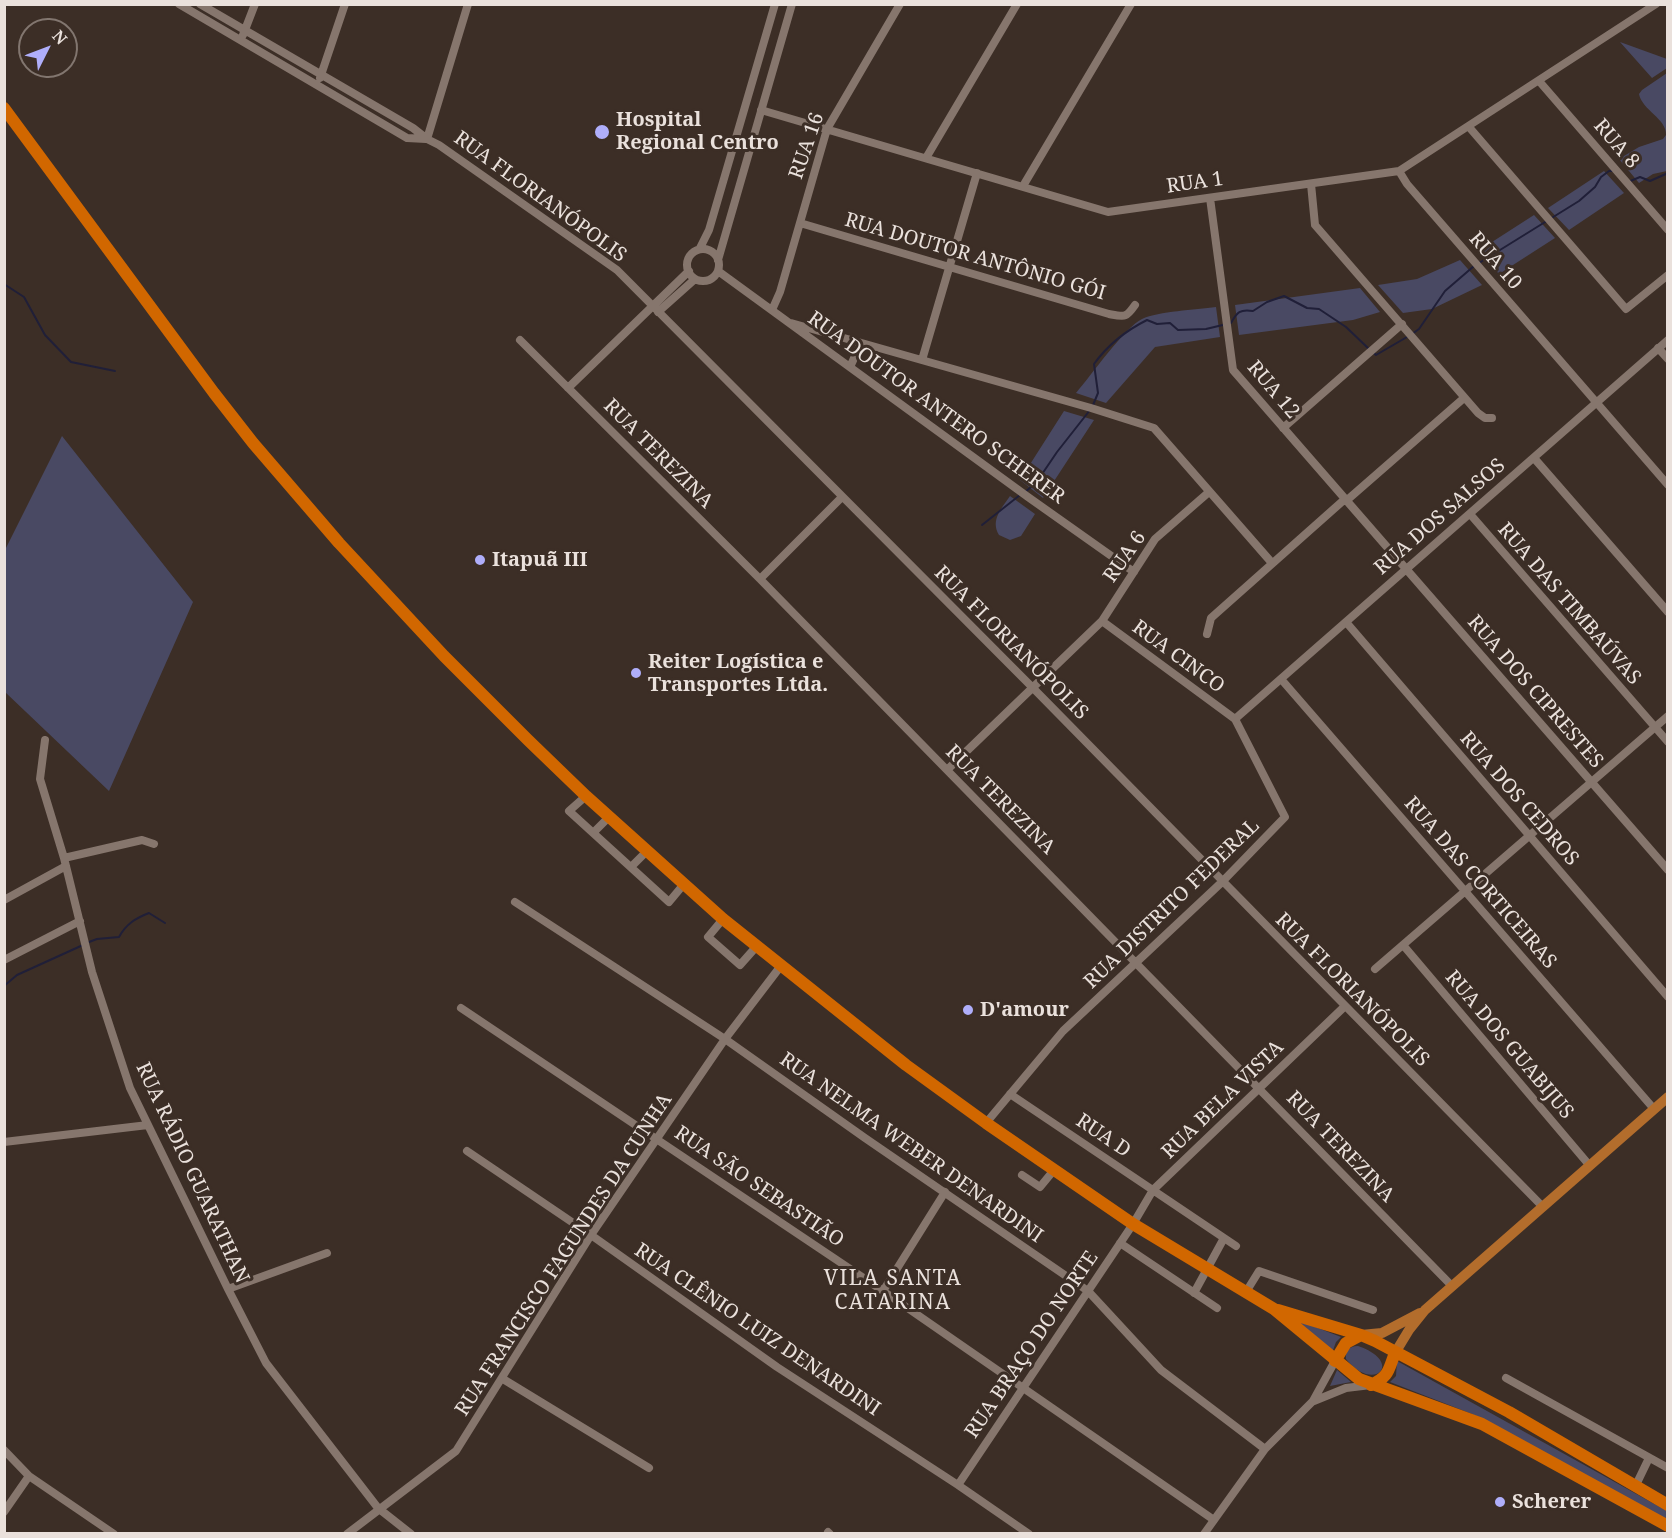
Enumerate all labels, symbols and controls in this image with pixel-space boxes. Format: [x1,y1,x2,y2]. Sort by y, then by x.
north arrow [18,18,78,78]
text: N [47,25,72,49]
place label: Hospital Regional Centro [616,108,779,155]
street label: RUA 16 [784,110,830,182]
street label: RUA 8 [1588,114,1644,174]
marker: Hospital Regional Centro [593,123,611,141]
street label: RUA FLORIANÓPOLIS [449,126,631,268]
street label: RUA 1 [1165,167,1225,199]
street label: RUA DOUTOR ANTÔNIO GÓI [842,208,1108,306]
street label: RUA 10 [1463,227,1527,295]
street label: RUA DOUTOR ANTERO SCHERER [803,307,1069,509]
street label: RUA 12 [1242,356,1304,424]
street label: RUA TEREZINA [598,394,718,514]
street label: RUA DOS SALSOS [1370,454,1510,580]
street label: RUA DAS TIMBAÚVAS [1492,518,1646,690]
street label: RUA 6 [1099,527,1151,587]
place label: Itapuã III [492,548,588,572]
marker: Itapuã III [473,553,487,567]
street label: RUA FLORIANÓPOLIS [929,561,1093,725]
street label: RUA DOS CIPRESTES [1462,611,1608,773]
street label: RUA CINCO [1127,616,1229,698]
place label: Reiter Logística e Transportes Ltda. [648,650,828,697]
marker: Reiter Logística e Transportes Ltda. [629,666,643,680]
street label: RUA DOS CEDROS [1454,727,1584,871]
street label: RUA TEREZINA [940,740,1060,860]
street label: RUA DAS CORTICEIRAS [1399,792,1561,974]
street label: RUA DISTRITO FEDERAL [1079,814,1265,994]
street label: RUA FLORIANÓPOLIS [1270,908,1434,1072]
street label: RUA DOS GUABIJUS [1440,966,1578,1124]
place label: D'amour [980,998,1069,1022]
marker: D'amour [961,1003,975,1017]
street label: RUA BELA VISTA [1157,1036,1289,1164]
street label: RUA NELMA WEBER DENARDINI [775,1048,1047,1248]
street label: RUA RÁDIO GUARATHAN [130,1059,254,1287]
street label: RUA TEREZINA [1281,1087,1399,1207]
street label: RUA FRANCISCO FAGUNDES DA CUNHA [451,1089,677,1421]
street label: RUA D [1071,1109,1135,1163]
street label: RUA SÃO SEBASTIÃO [670,1121,848,1253]
street label: RUA CLÊNIO LUIZ DENARDINI [630,1239,884,1421]
street label: RUA BRAÇO DO NORTE [960,1247,1104,1443]
district label: VILA SANTA CATARINA [824,1266,962,1316]
place label: Scherer [1512,1490,1591,1514]
marker: Scherer [1493,1495,1507,1509]

